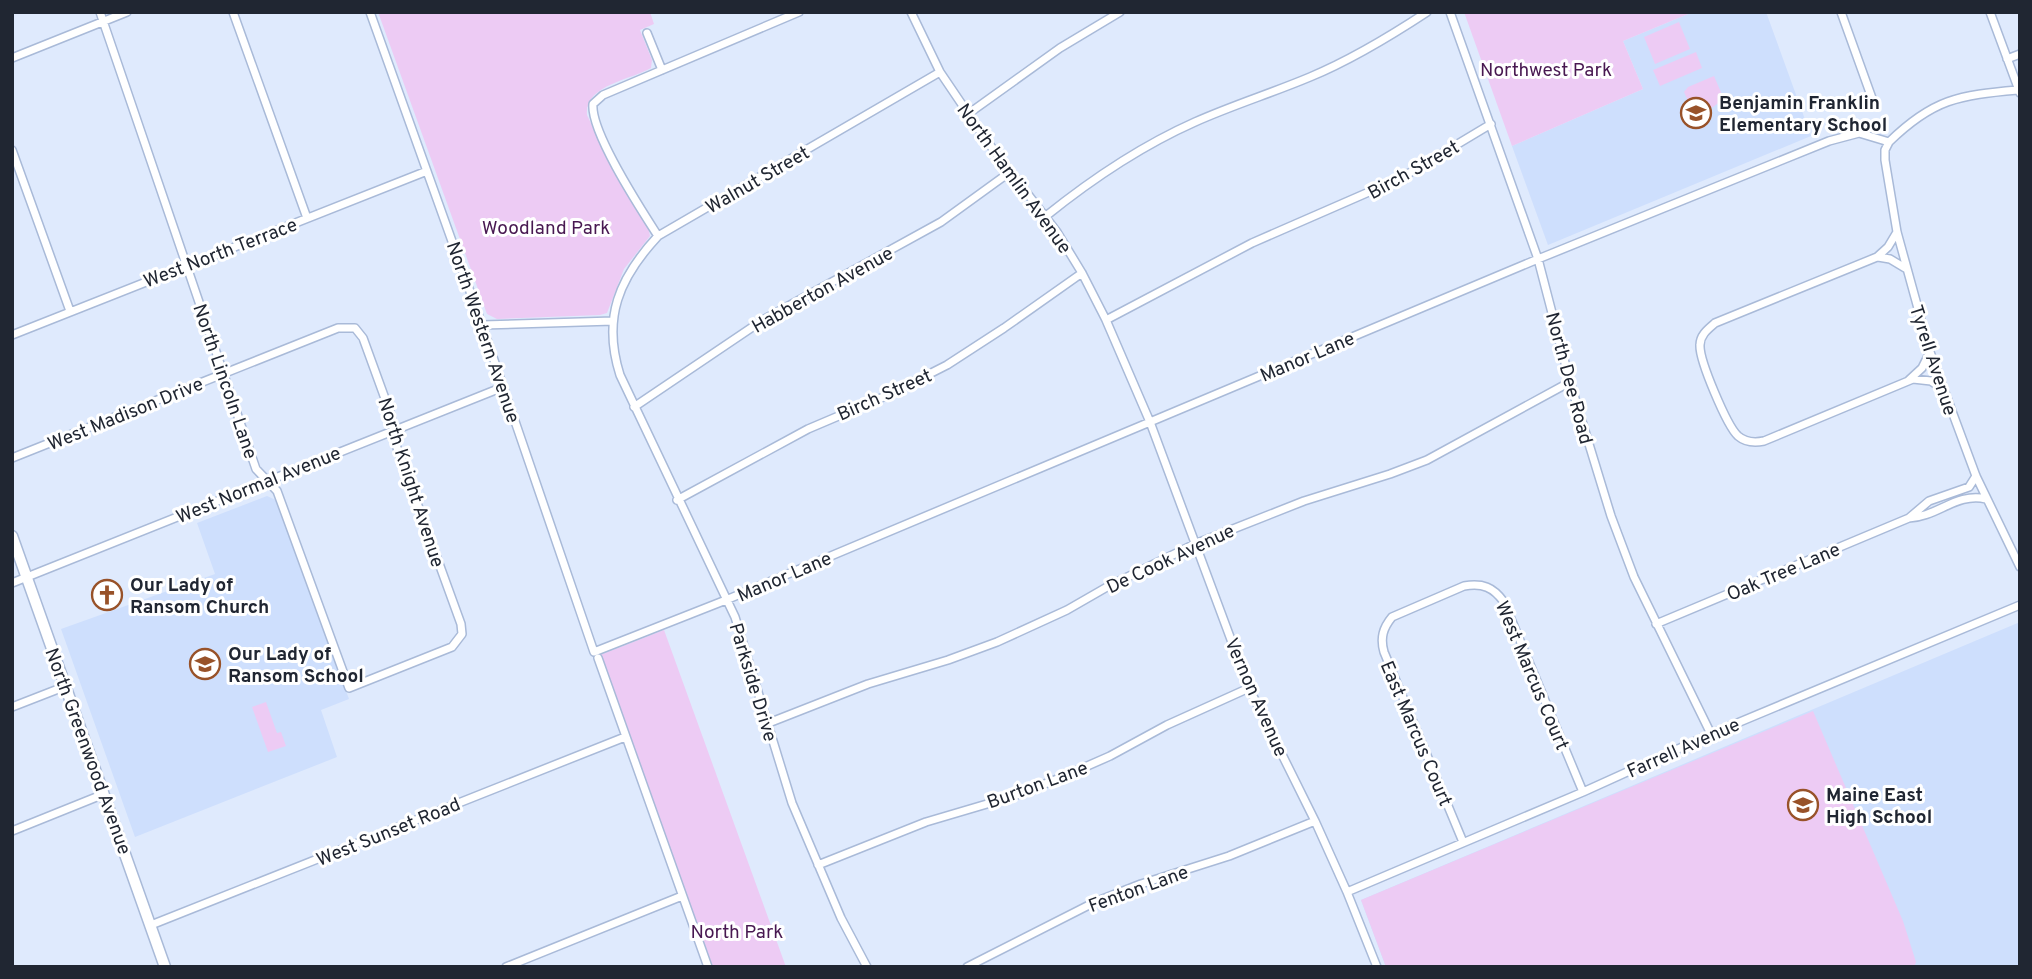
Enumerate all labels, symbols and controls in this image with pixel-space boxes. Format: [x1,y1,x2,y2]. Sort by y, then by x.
park label: Northwest Park [1480,59,1612,83]
place label: Benjamin Franklin Elementary School [1719,92,1887,138]
school or university icon: Benjamin Franklin Elementary School [1679,96,1713,130]
street label: North Hamlin Avenue [951,99,1076,259]
street label: Birch Street [1364,136,1464,206]
street label: Walnut Street [702,141,814,220]
street label: West North Terrace [140,213,301,294]
park label: Woodland Park [482,217,610,241]
street label: North Western Avenue [440,239,524,426]
street label: Habberton Avenue [748,242,898,340]
street label: North Lincoln Lane [186,301,262,462]
street label: Tyrell Avenue [1903,302,1961,419]
street label: North Dee Road [1539,310,1597,447]
street label: Manor Lane [1257,327,1359,388]
street label: Birch Street [834,364,936,427]
street label: West Madison Drive [44,373,207,457]
street label: North Knight Avenue [371,395,449,571]
street label: West Normal Avenue [173,442,345,530]
street label: De Cook Avenue [1103,520,1239,600]
street label: Oak Tree Lane [1723,538,1844,608]
street label: Manor Lane [734,547,836,608]
place label: Our Lady of Ransom Church [130,574,269,620]
church icon: Our Lady of Ransom Church [90,578,124,612]
street label: West Marcus Court [1489,597,1573,754]
street label: Parkside Drive [723,620,782,745]
street label: Vernon Avenue [1218,635,1292,761]
place label: Our Lady of Ransom School [228,643,364,689]
street label: North Greenwood Avenue [39,645,136,858]
school or university icon: Our Lady of Ransom School [188,647,222,681]
street label: East Marcus Court [1374,657,1457,810]
street label: Farrell Avenue [1624,713,1744,784]
street label: Burton Lane [984,757,1091,815]
place label: Maine East High School [1826,784,1932,830]
school or university icon: Maine East High School [1786,788,1820,822]
street label: West Sunset Road [313,793,464,873]
street label: Fenton Lane [1085,861,1192,919]
park label: North Park [691,921,783,945]

